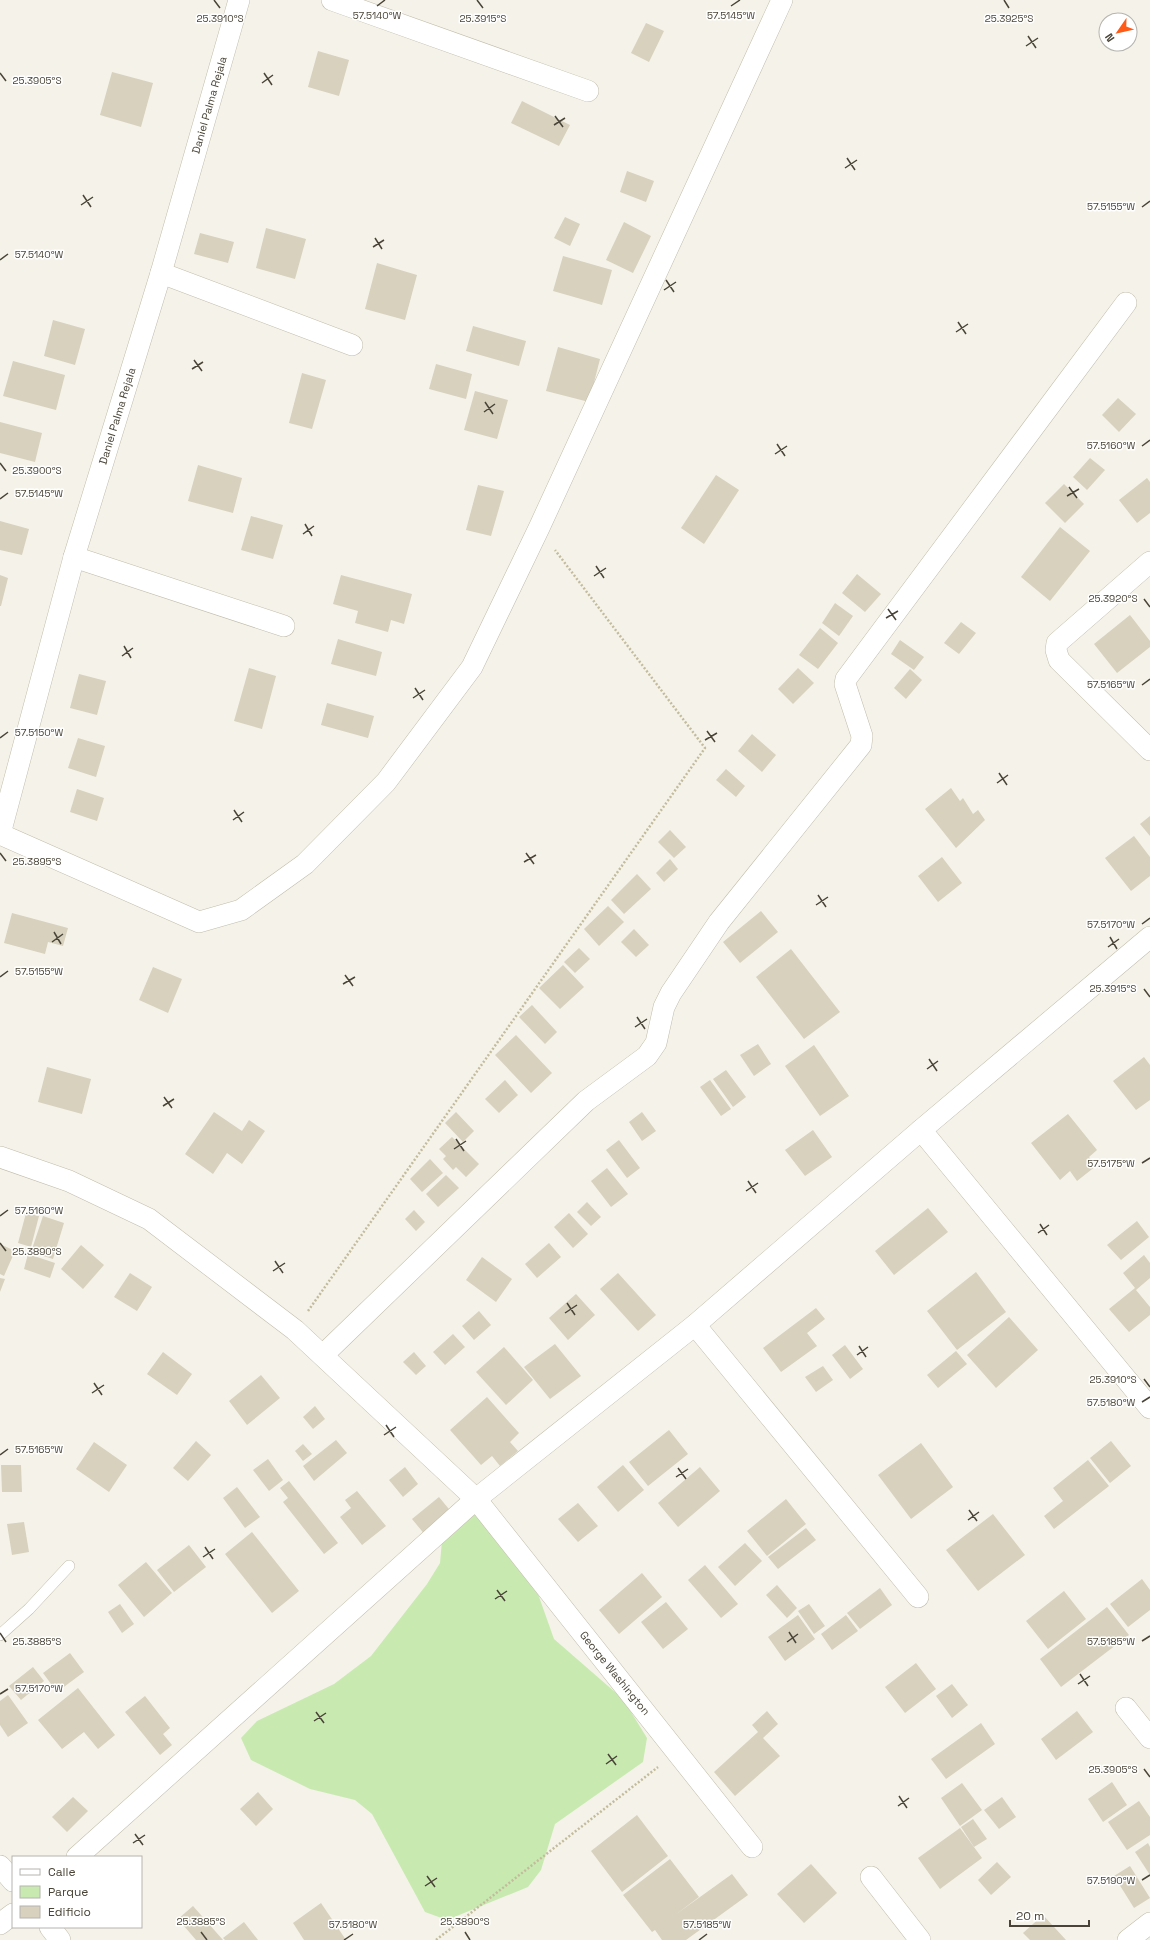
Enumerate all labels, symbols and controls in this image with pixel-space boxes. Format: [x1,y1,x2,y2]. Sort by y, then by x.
text: 57.5140°W [353,9,402,22]
text: 57.5145°W [707,9,755,22]
text: 25.3910°S [196,12,244,25]
text: 25.3915°S [460,12,506,25]
text: 25.3925°S [985,12,1033,25]
north arrow [1098,12,1138,52]
text: N [1102,31,1118,45]
street label: Daniel Palma Rejala [188,54,230,155]
text: 25.3905°S [12,74,62,87]
text: 57.5155°W [1087,200,1135,213]
text: 57.5140°W [15,248,64,261]
street label: Daniel Palma Rejala [96,365,139,466]
text: 57.5160°W [1087,439,1135,452]
text: 25.3900°S [12,464,62,477]
text: 57.5145°W [15,487,63,500]
text: 25.3920°S [1088,592,1138,605]
text: 57.5165°W [1087,678,1135,691]
text: 57.5150°W [15,726,63,739]
text: 25.3895°S [13,855,61,868]
text: 57.5170°W [1087,918,1135,931]
text: 57.5155°W [15,965,63,978]
text: 25.3915°S [1090,982,1136,995]
text: 57.5175°W [1087,1157,1135,1170]
text: 57.5160°W [15,1204,63,1217]
text: 25.3890°S [12,1245,62,1258]
text: 25.3910°S [1089,1373,1137,1386]
text: 57.5180°W [1087,1396,1136,1409]
text: 57.5165°W [15,1443,63,1456]
street label: George Washington [577,1628,653,1718]
text: 25.3885°S [13,1635,61,1648]
text: 57.5185°W [1087,1635,1135,1648]
text: 57.5170°W [15,1682,63,1695]
text: 25.3905°S [1088,1763,1138,1776]
legend [12,1856,142,1928]
text: Calle [48,1864,76,1880]
text: 57.5190°W [1087,1874,1135,1887]
text: Parque [48,1884,88,1900]
scale bar [1010,1902,1089,1928]
text: Edificio [48,1904,91,1920]
text: 20 m [1016,1908,1044,1924]
text: 25.3885°S [177,1915,225,1928]
text: 25.3890°S [440,1915,490,1928]
text: 57.5180°W [329,1918,378,1931]
text: 57.5185°W [683,1918,731,1931]

